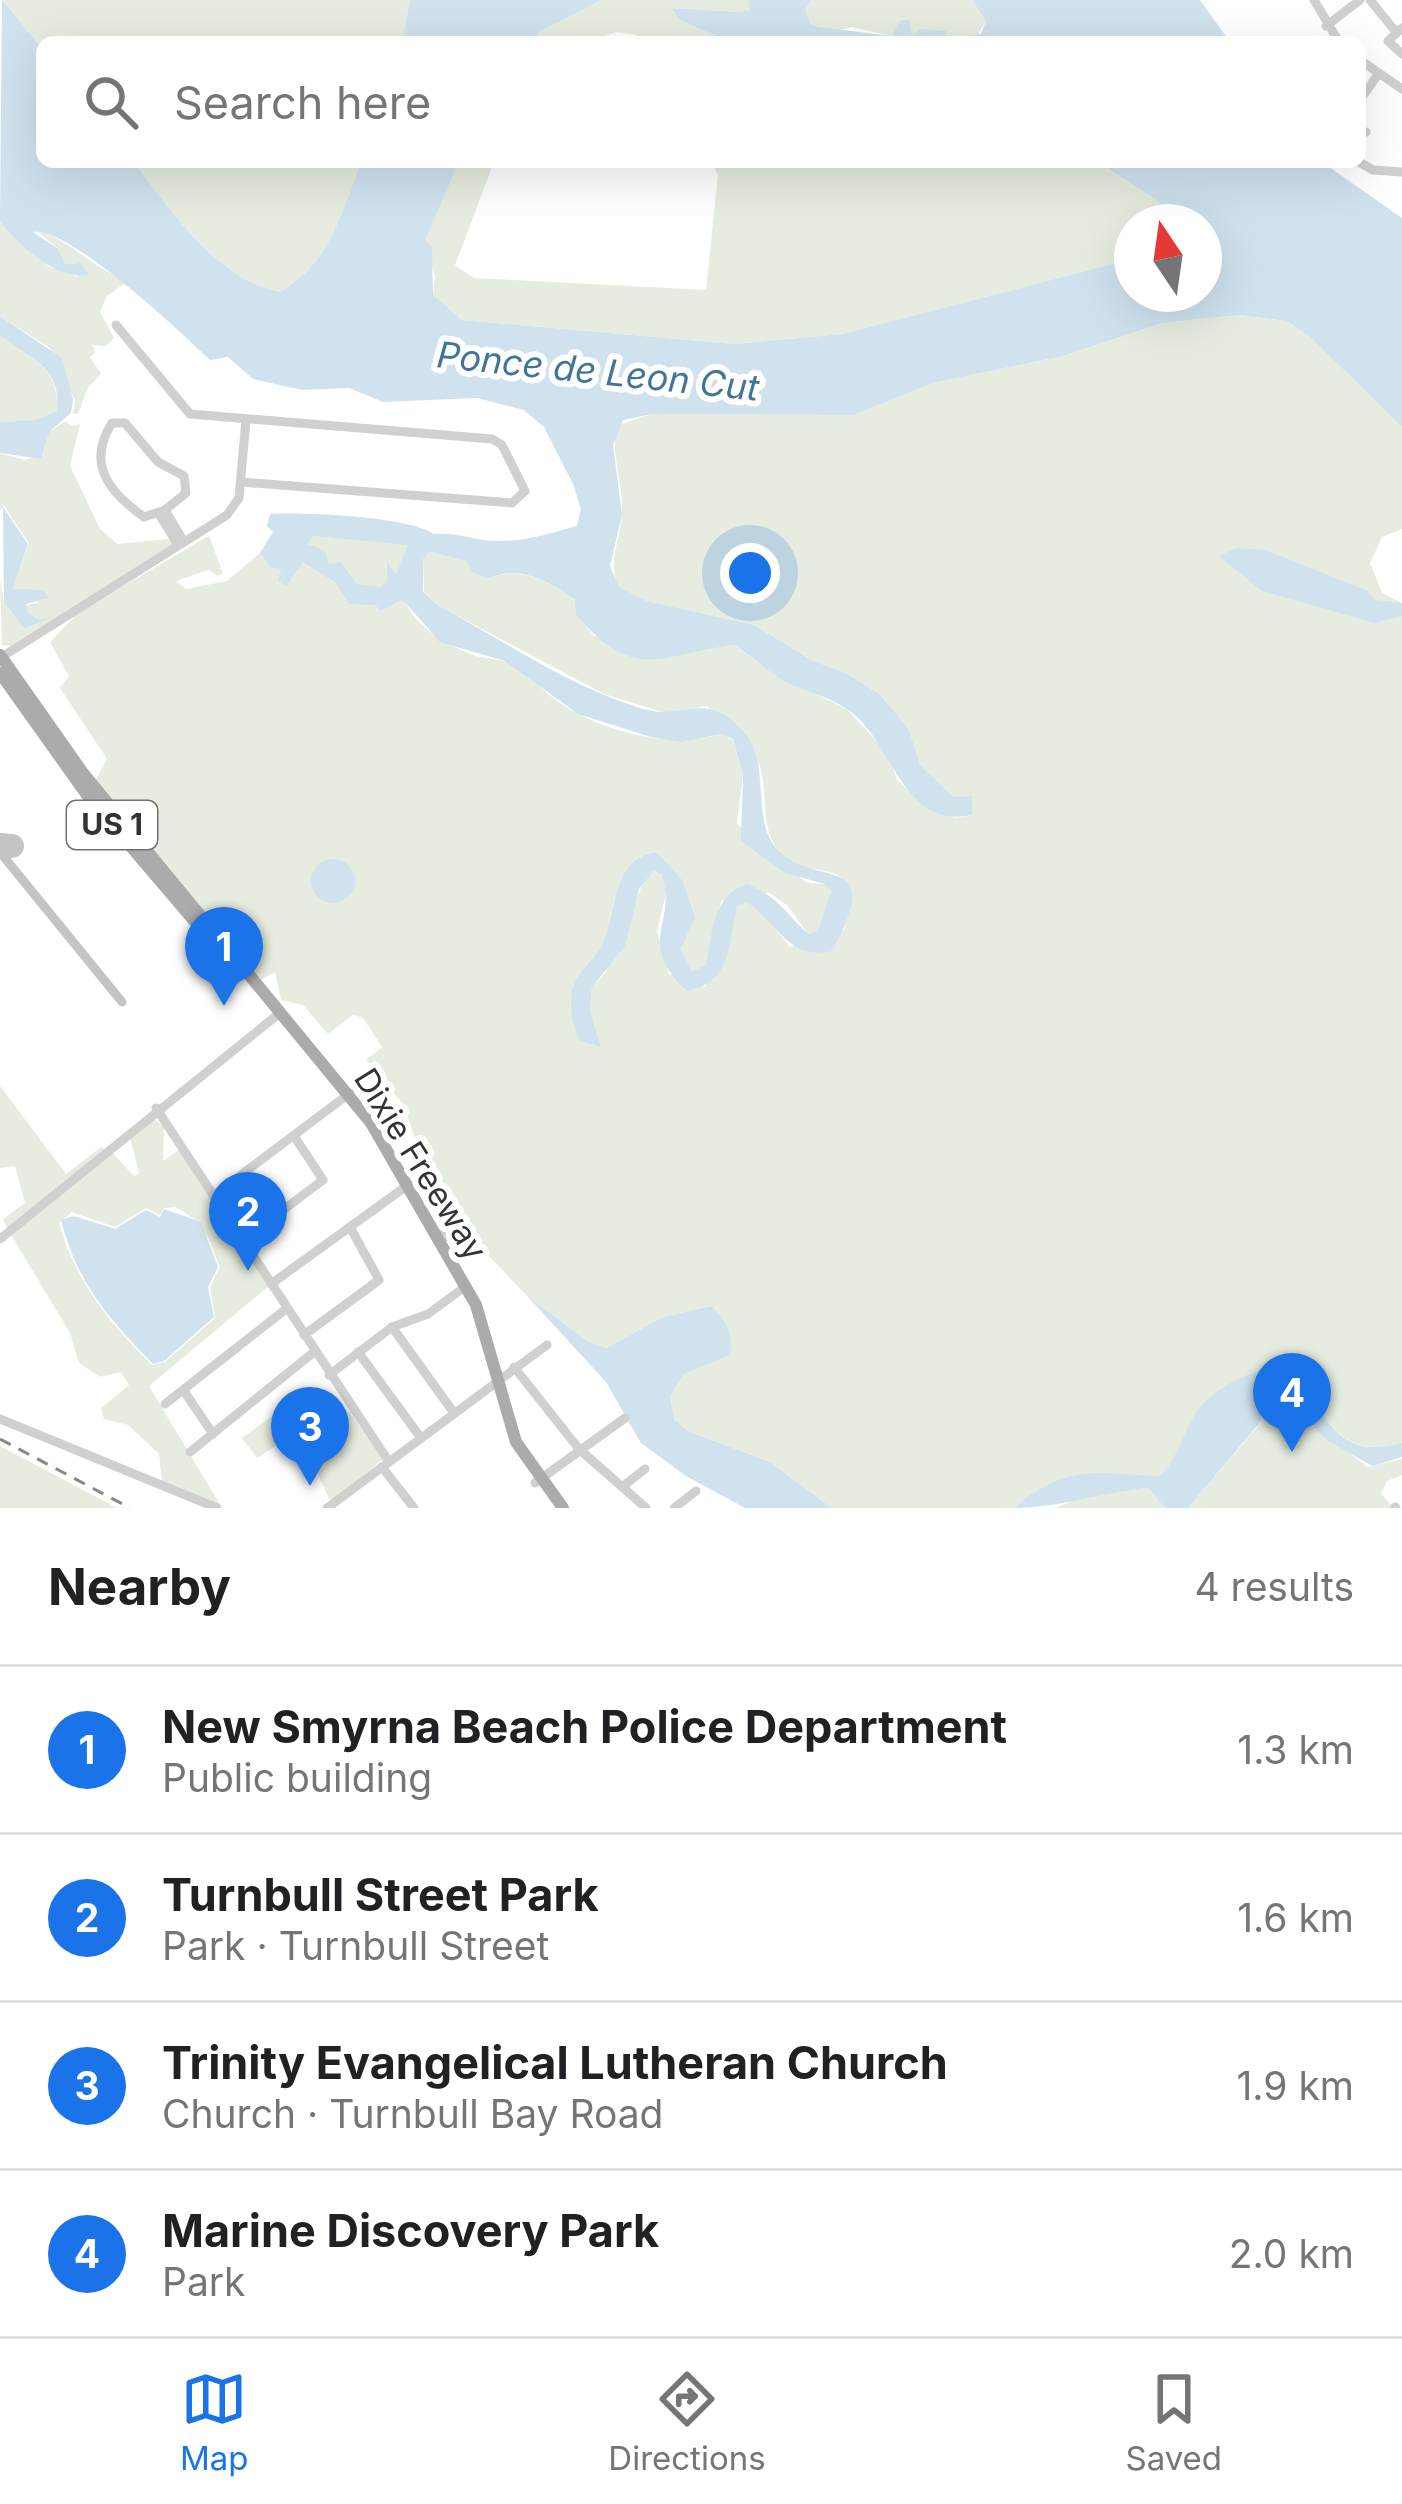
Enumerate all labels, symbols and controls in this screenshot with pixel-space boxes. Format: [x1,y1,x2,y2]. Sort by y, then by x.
search box [36,36,1366,168]
icon: search [78,69,144,135]
text: Search here [174,75,431,130]
north arrow [1114,204,1222,312]
water label: Ponce de Leon Cut [435,332,762,410]
your location [720,543,780,603]
road number: US 1 [67,801,157,849]
pin: 1 [185,907,263,1006]
street label: Dixie Freeway [346,1061,496,1267]
pin: 2 [209,1172,287,1271]
pin: 4 [1253,1353,1331,1452]
pin: 3 [271,1387,349,1486]
text: Nearby [48,1556,231,1617]
text: 4 results [1194,1563,1354,1610]
text: New Smyrna Beach Police Department [162,1699,1007,1754]
text: 1 [79,1726,95,1773]
text: 1.3 km [1237,1726,1354,1773]
text: Public building [162,1754,432,1801]
text: Turnbull Street Park [162,1867,599,1922]
text: 2 [75,1894,99,1941]
text: 1.6 km [1237,1894,1354,1941]
text: Park · Turnbull Street [162,1922,549,1969]
text: Trinity Evangelical Lutheran Church [162,2035,948,2090]
text: 3 [74,2062,100,2109]
text: 1.9 km [1236,2062,1354,2109]
text: Church · Turnbull Bay Road [162,2090,663,2137]
text: Marine Discovery Park [162,2203,659,2258]
text: 4 [74,2230,100,2277]
text: 2.0 km [1229,2230,1354,2277]
text: Park [162,2258,246,2305]
tab: Map [180,2366,248,2478]
tab: Directions [608,2366,766,2478]
tab: Saved [1125,2366,1222,2478]

